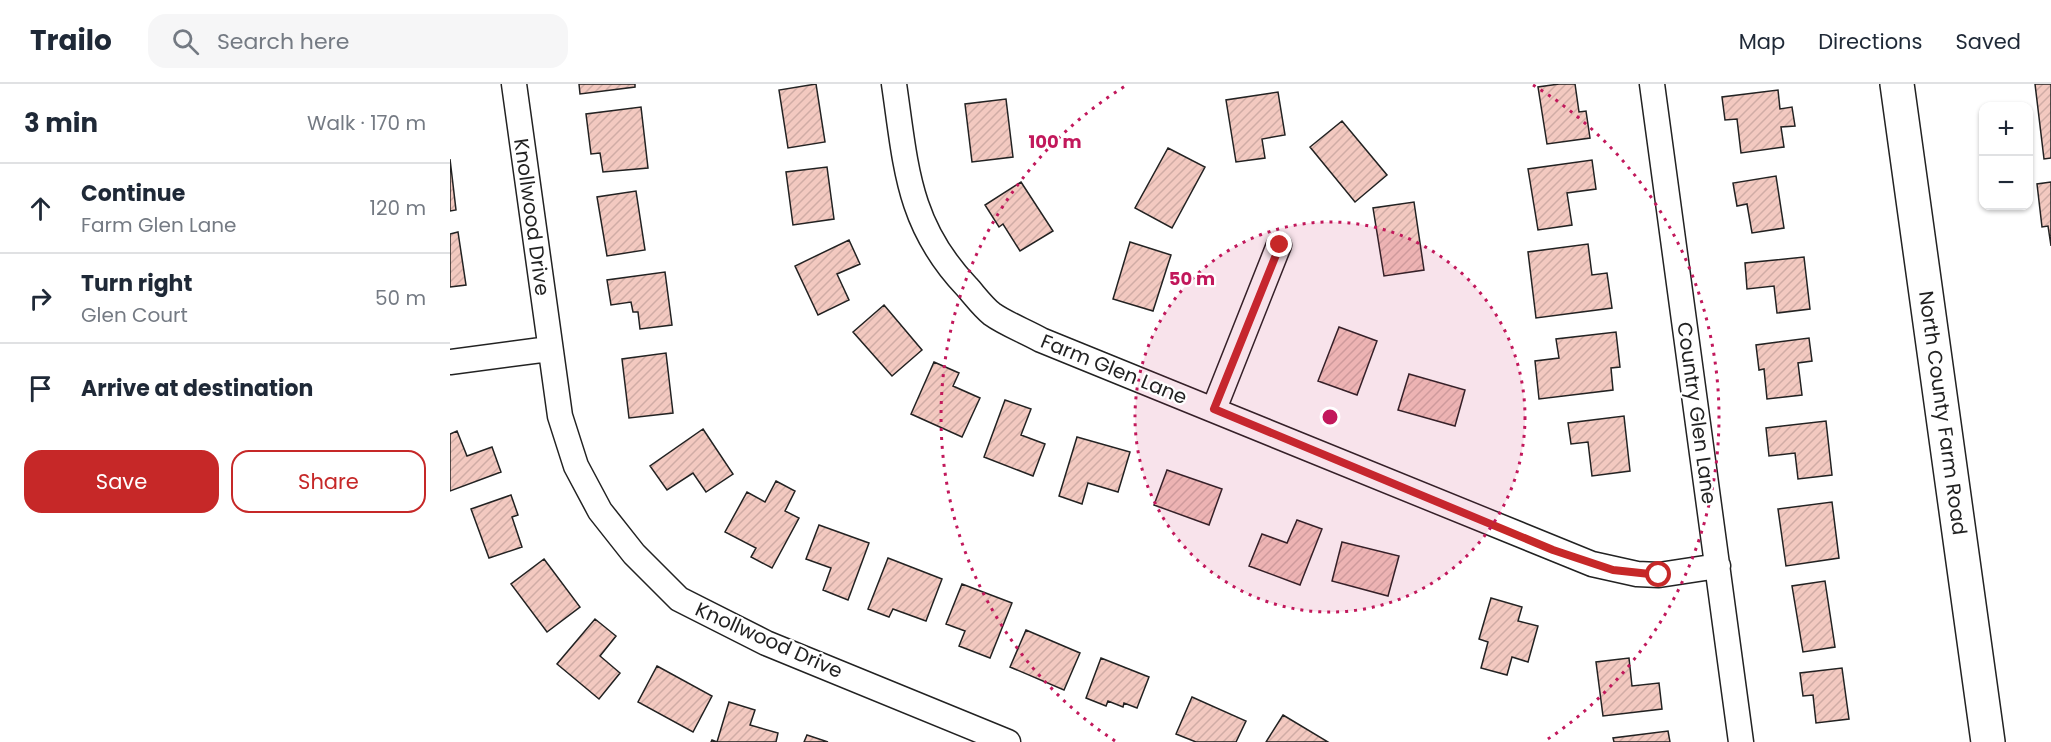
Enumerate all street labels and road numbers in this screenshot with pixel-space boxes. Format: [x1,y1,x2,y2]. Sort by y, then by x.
street label: Knollwood Drive [507,137,557,297]
street label: North County Farm Road [1912,289,1974,537]
street label: Country Glen Lane [1670,320,1724,506]
street label: Farm Glen Lane [1037,327,1191,411]
street label: Knollwood Drive [691,595,847,685]

